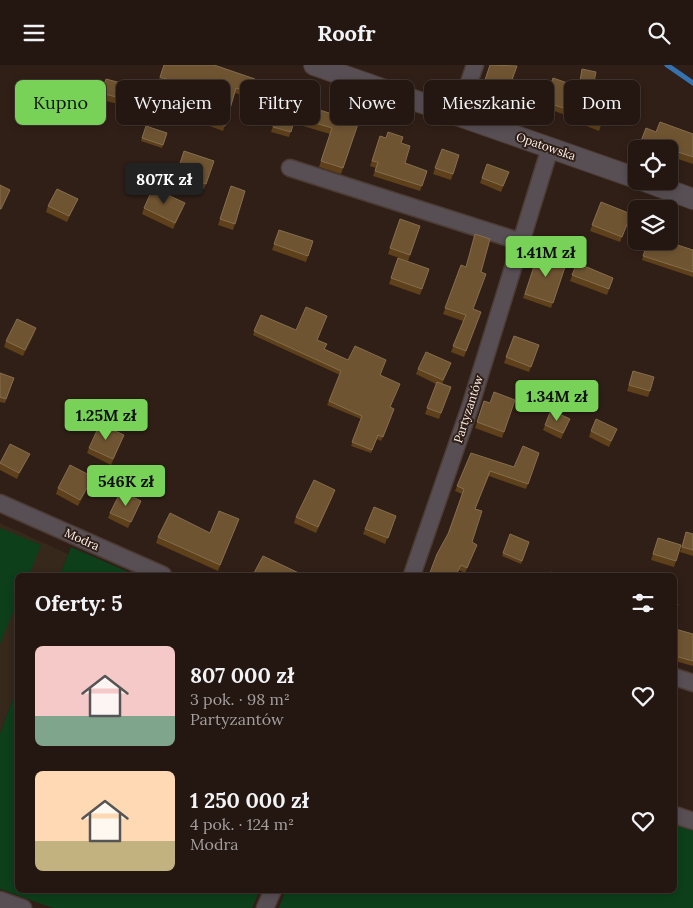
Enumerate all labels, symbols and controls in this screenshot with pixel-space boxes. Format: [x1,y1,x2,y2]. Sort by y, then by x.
icon: menu [20,19,48,47]
text: Roofr [317,19,376,47]
icon: search [645,19,673,47]
chip: Kupno [15,80,106,125]
chip: Wynajem [116,80,230,125]
chip: Filtry [240,80,320,125]
chip: Nowe [330,80,414,125]
chip: Mieszkanie [424,80,554,125]
chip: Dom [564,80,640,125]
street label: Opatowska [514,129,578,163]
map controls [628,140,678,250]
button: locate [628,140,678,190]
pin: 807K zł [118,163,210,205]
text: 807K zł [136,169,192,189]
button: layers [628,200,678,250]
pin: 1.41M zł [494,235,598,278]
text: 1.41M zł [517,242,575,262]
street label: Partyzantów [450,373,486,445]
pin: 1.34M zł [505,379,609,422]
text: 1.34M zł [526,386,588,406]
pin: 1.25M zł [54,399,158,441]
text: 1.25M zł [76,405,136,425]
pin: 546K zł [80,465,172,507]
text: 546K zł [98,471,154,491]
street label: Modra [62,525,102,553]
icon: filters [629,589,657,617]
text: Oferty: 5 [35,590,123,617]
text: 807 000 zł [190,662,294,689]
icon: home [75,666,135,726]
icon: heart [629,682,657,710]
text: 3 pok. · 98 m² [190,689,290,709]
text: Partyzantów [190,709,284,729]
text: 1 250 000 zł [190,787,309,814]
icon: home [75,791,135,851]
icon: heart [629,807,657,835]
text: 4 pok. · 124 m² [190,814,294,834]
text: Modra [190,834,239,854]

